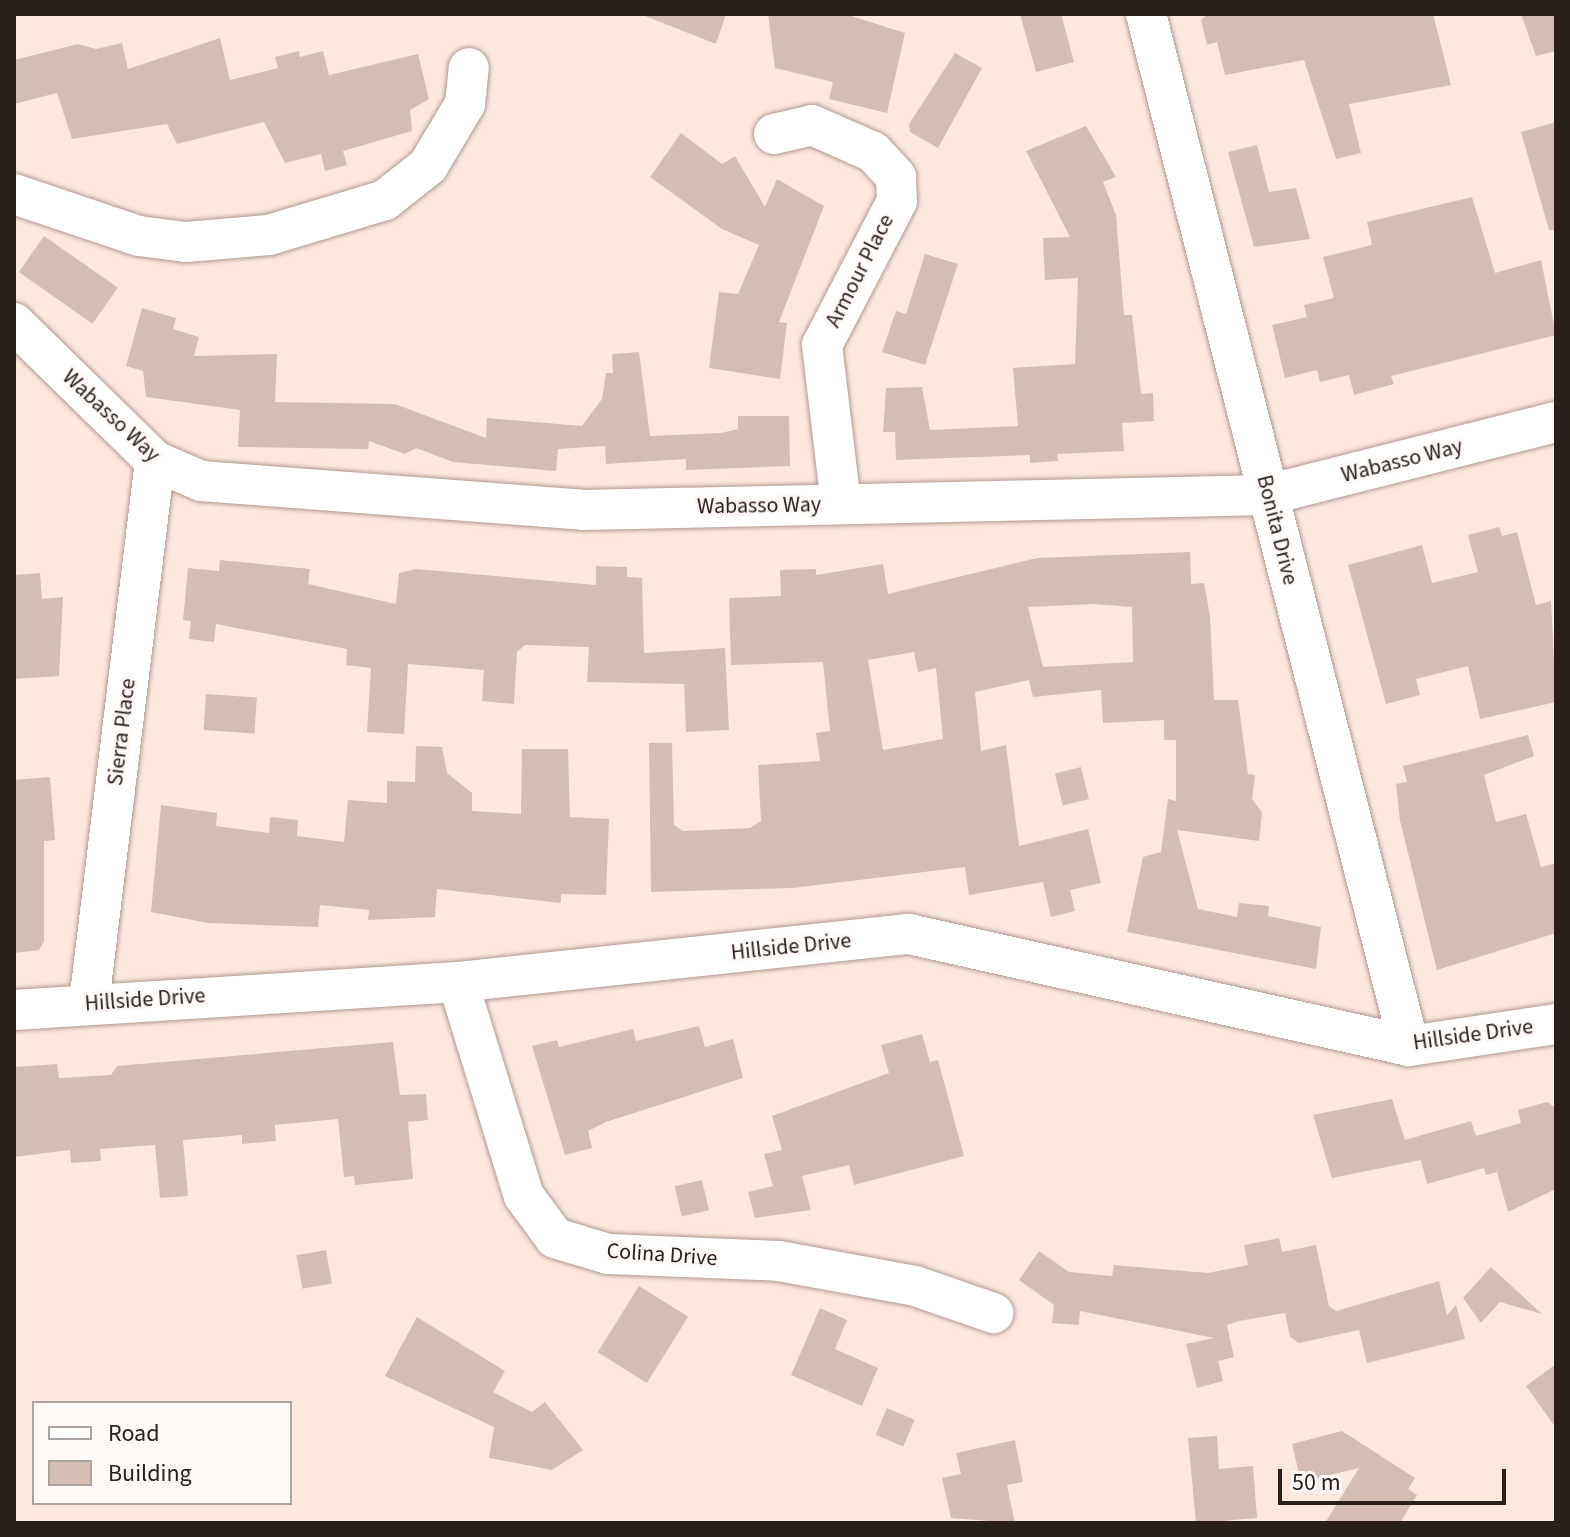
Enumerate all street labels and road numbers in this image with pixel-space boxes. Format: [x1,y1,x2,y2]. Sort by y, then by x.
street label: Armour Place [820,210,900,332]
street label: Wabasso Way [57,364,165,468]
street label: Wabasso Way [1339,433,1465,489]
street label: Bonita Drive [1251,472,1303,588]
street label: Wabasso Way [697,492,821,520]
street label: Sierra Place [102,677,142,787]
street label: Hillside Drive [730,928,852,966]
street label: Hillside Drive [84,983,206,1017]
street label: Hillside Drive [1411,1014,1535,1056]
street label: Colina Drive [606,1238,718,1272]

